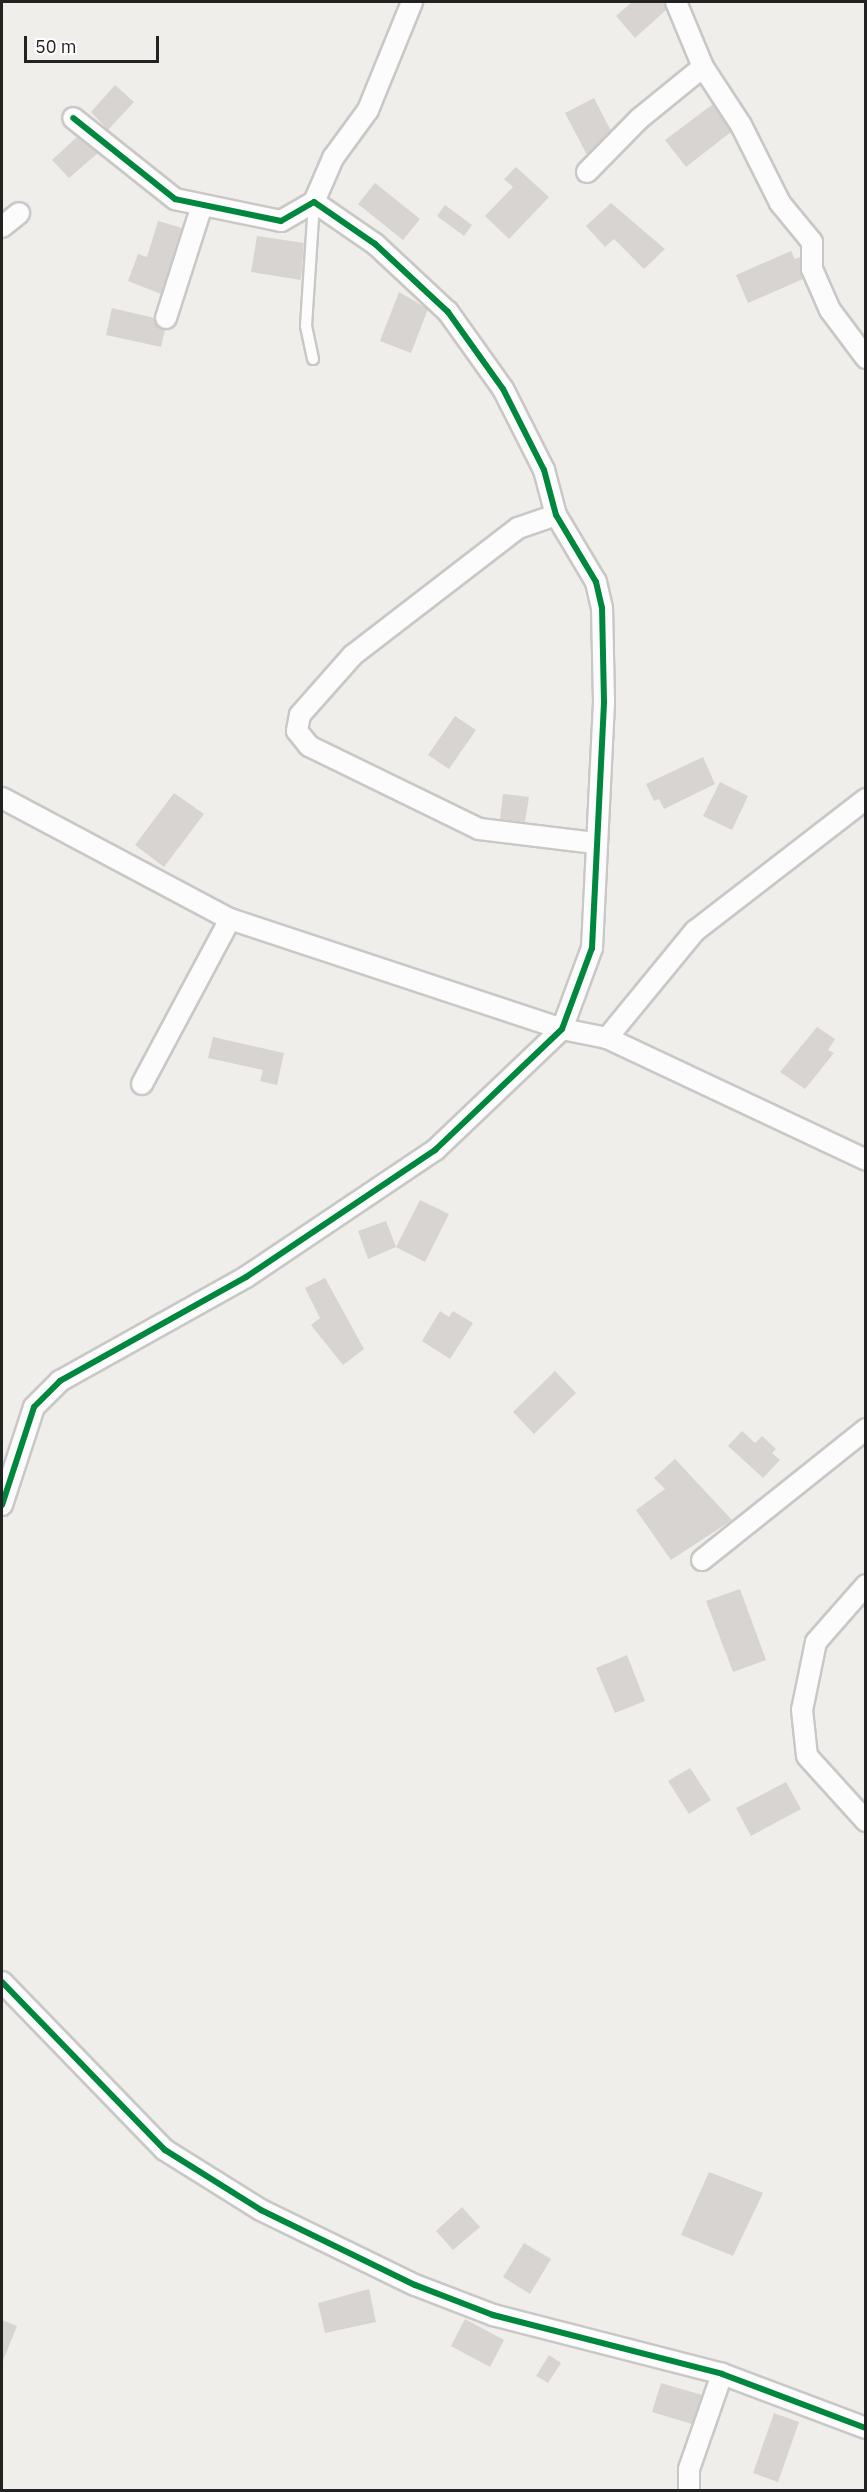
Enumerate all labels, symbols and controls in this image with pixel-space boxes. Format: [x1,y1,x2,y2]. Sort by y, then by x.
scale bar [27,24,162,62]
text: 50 m [35,35,77,58]

